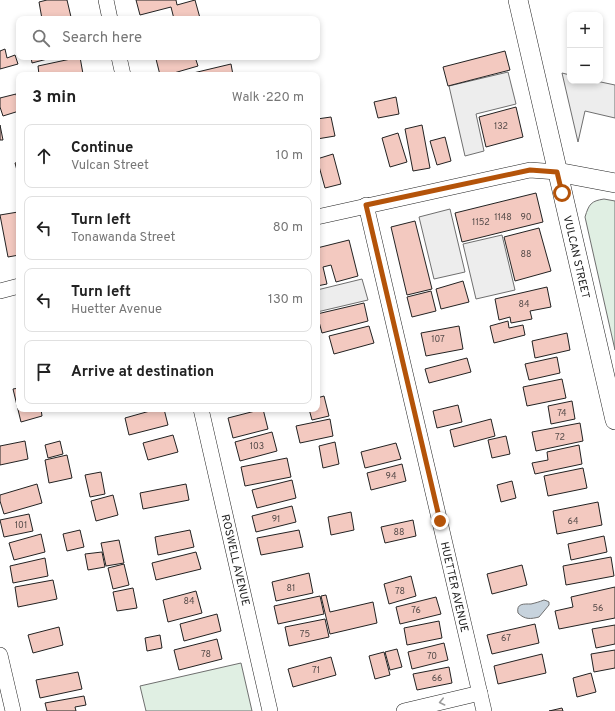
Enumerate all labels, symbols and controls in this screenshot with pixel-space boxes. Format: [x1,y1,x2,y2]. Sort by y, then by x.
map controls [567,12,603,84]
button: + [567,12,603,48]
search box [16,16,320,60]
icon: search [30,27,52,49]
text: Search here [62,29,142,48]
button: − [567,48,603,84]
text: 3 min [32,87,76,109]
text: Walk · 220 m [232,90,304,106]
house number: 132 [494,121,508,132]
text: Continue [71,139,133,158]
icon: ahead [33,145,55,167]
text: 10 m [276,148,303,164]
text: Vulcan Street [71,158,149,174]
route start [553,184,571,202]
text: Turn left [71,211,131,230]
house number: 1148 [494,212,512,223]
house number: 90 [520,212,532,223]
street label: VULCAN STREET [560,214,592,300]
icon: left [33,217,55,239]
house number: 1152 [472,217,490,228]
text: 80 m [273,220,303,236]
text: Tonawanda Street [71,230,175,246]
house number: 88 [521,249,532,260]
text: Turn left [71,283,131,302]
icon: left [33,289,55,311]
text: 130 m [268,292,303,308]
house number: 84 [518,299,530,310]
text: Huetter Avenue [71,302,162,318]
house number: 107 [431,334,445,345]
icon: arrive [33,361,55,383]
text: Arrive at destination [71,363,214,382]
house number: 74 [557,408,567,419]
house number: 72 [555,432,565,443]
house number: 103 [250,441,264,452]
house number: 94 [386,471,397,482]
route end [431,512,449,530]
street label: ROSWELL AVENUE [218,513,252,607]
house number: 91 [272,514,280,525]
house number: 64 [568,516,579,527]
house number: 101 [15,520,27,531]
house number: 88 [394,527,405,538]
street label: HUETTER AVENUE [437,541,471,634]
house number: 81 [287,583,295,594]
house number: 78 [395,586,405,597]
house number: 84 [183,596,195,607]
house number: 56 [593,603,603,614]
house number: 76 [411,605,421,616]
house number: 75 [300,629,310,640]
house number: 67 [501,633,511,644]
house number: 78 [201,649,211,660]
house number: 70 [427,651,437,662]
house number: 71 [312,665,320,676]
house number: 66 [432,673,442,684]
one-way arrow [439,698,445,706]

